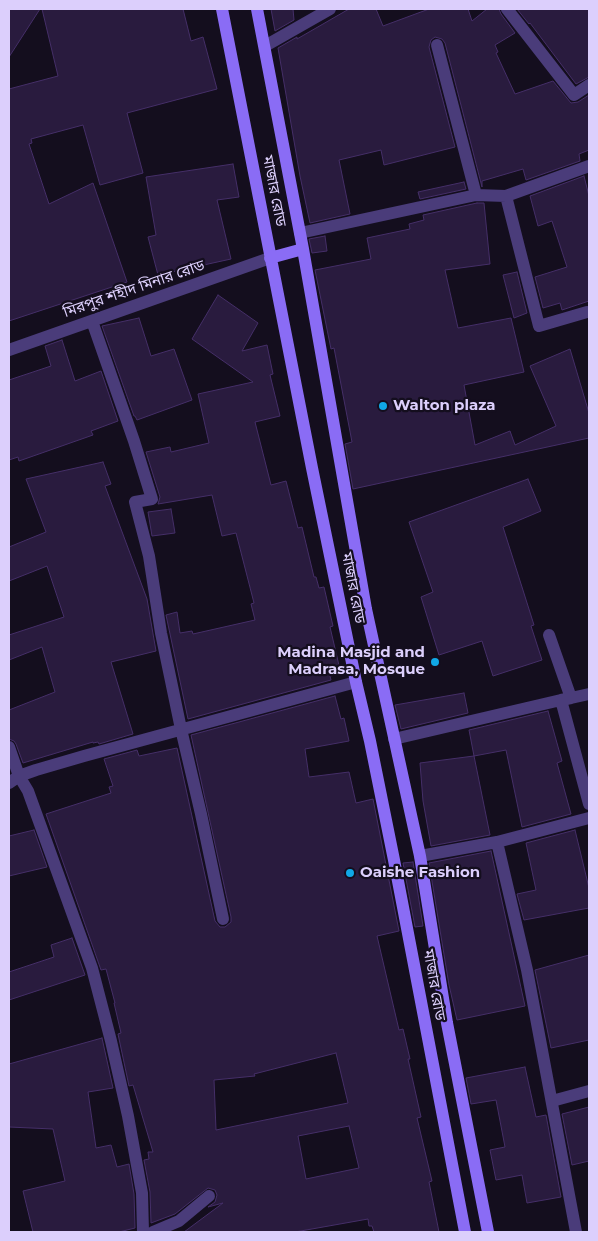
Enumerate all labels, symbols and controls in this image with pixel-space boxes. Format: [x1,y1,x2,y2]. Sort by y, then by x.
street label: মাজার রোড [258,154,290,228]
street label: মিরপুর শহীদ মিনার রোড [61,256,207,322]
place label: Walton plaza [393,397,496,415]
marker: Walton plaza [377,400,389,412]
street label: মাজার রোড [337,551,369,625]
place label: Madina Masjid and Madrasa, Mosque [277,644,425,679]
marker: Madina Masjid and Madrasa, Mosque [429,656,441,668]
place label: Oaishe Fashion [360,864,480,882]
marker: Oaishe Fashion [344,867,356,879]
street label: মাজার রোড [419,948,449,1022]

